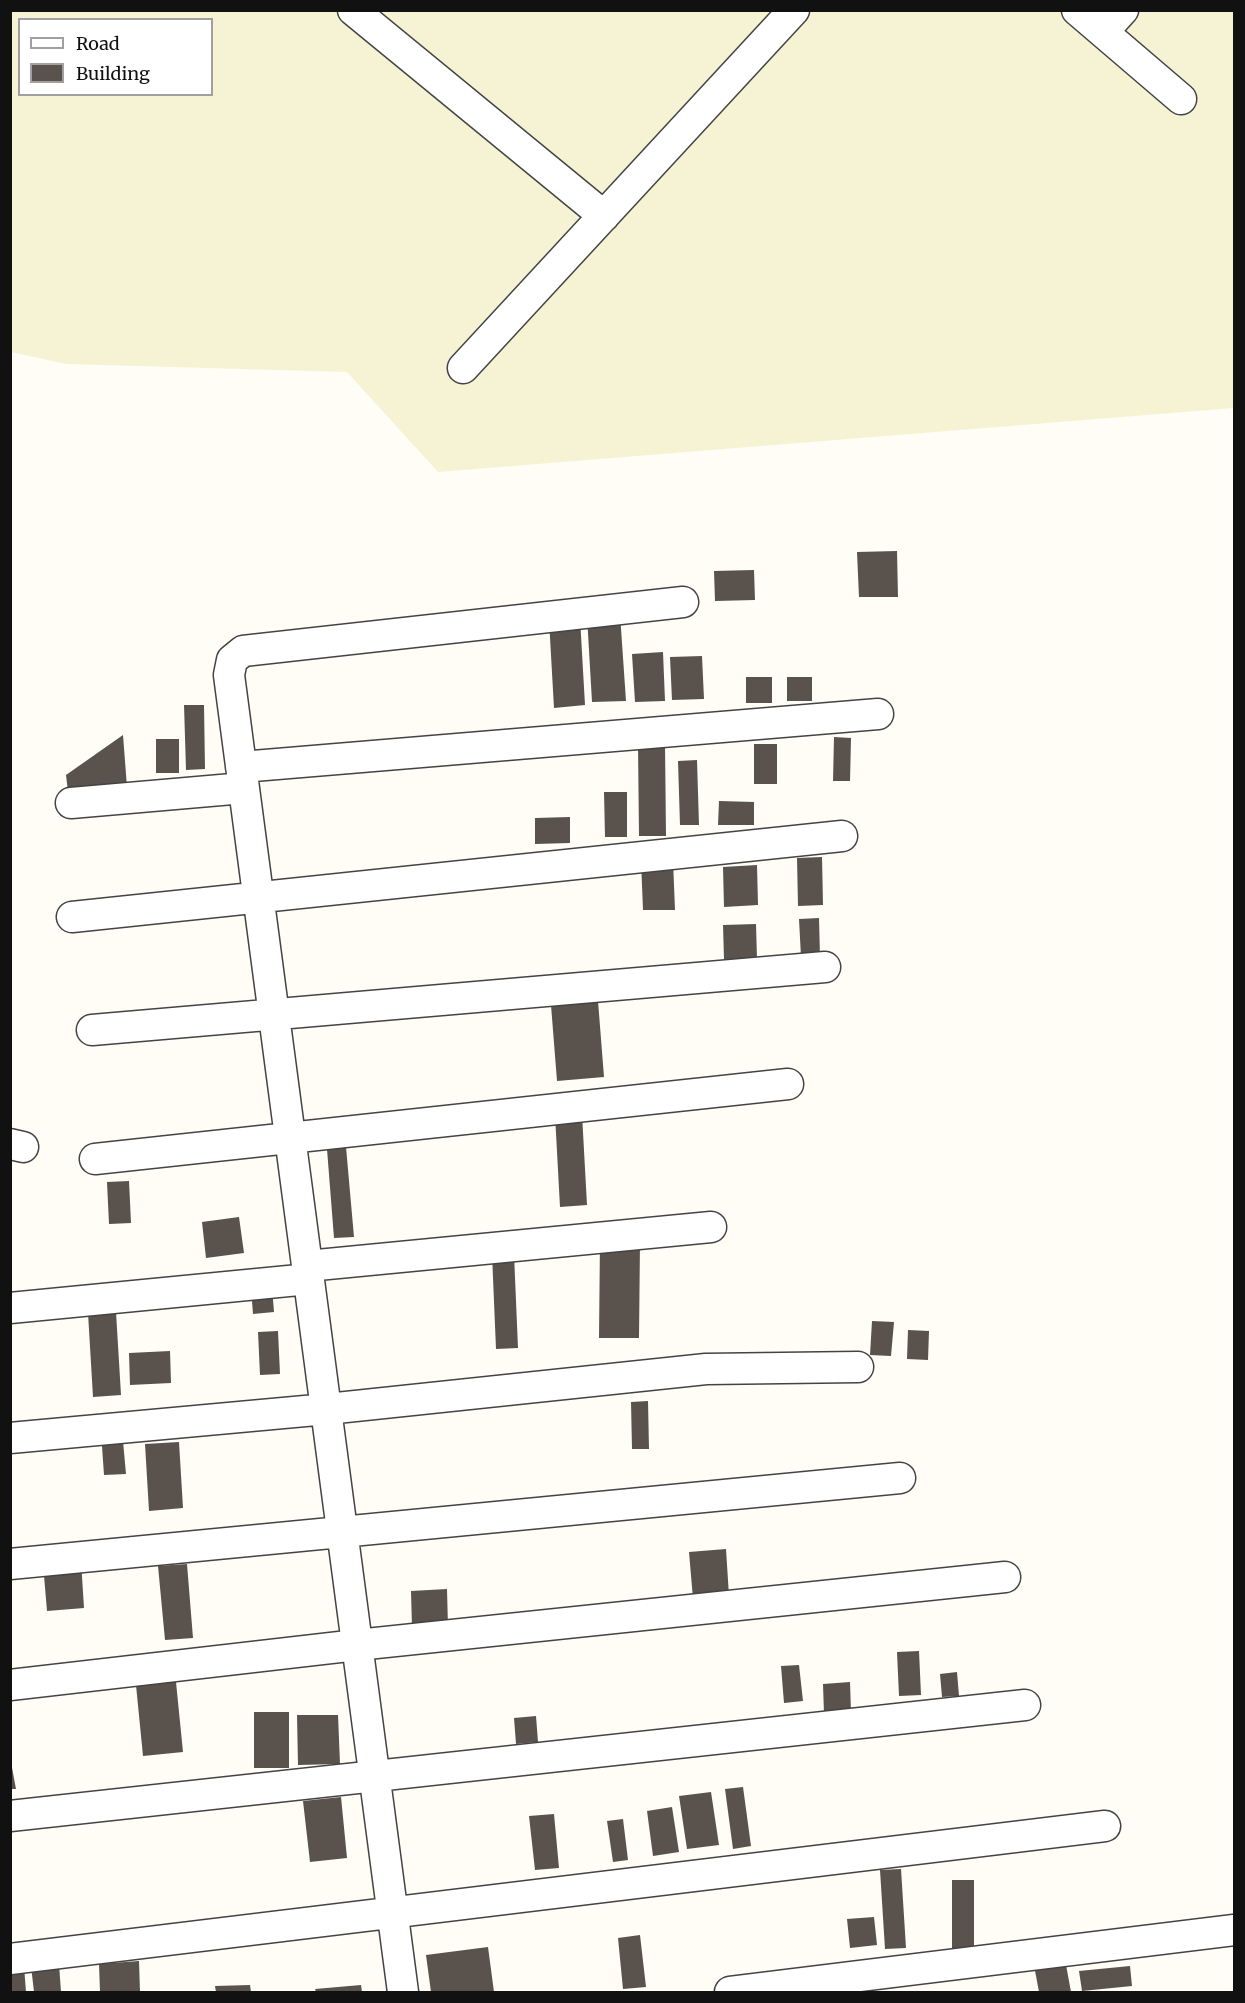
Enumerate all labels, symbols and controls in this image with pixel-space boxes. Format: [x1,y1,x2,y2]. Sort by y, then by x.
legend [18,18,213,96]
text: Road [76,32,120,55]
text: Building [76,62,150,85]

